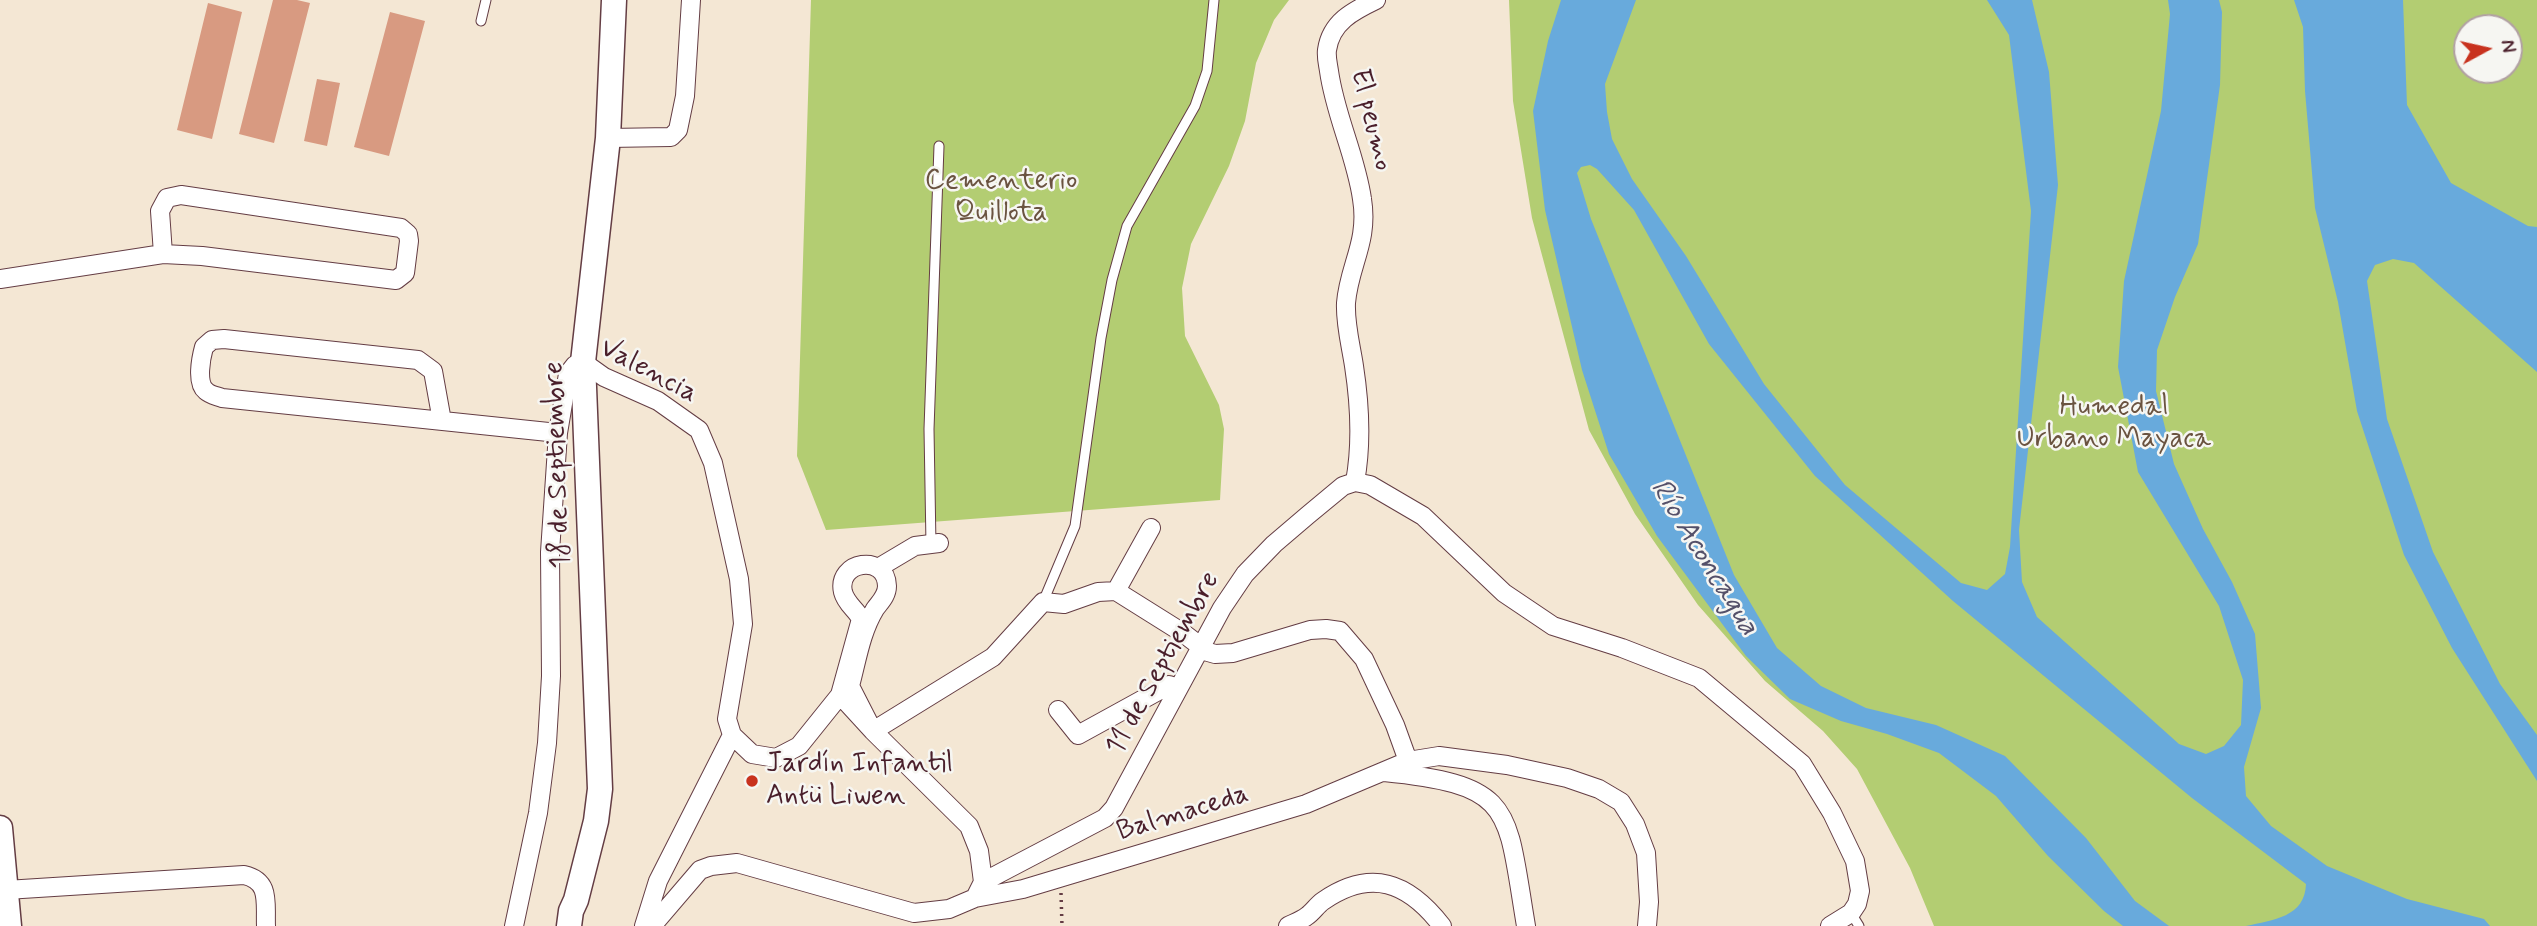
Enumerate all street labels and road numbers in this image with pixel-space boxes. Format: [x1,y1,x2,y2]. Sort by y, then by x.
street label: El peumo [1341,66,1399,174]
street label: Valencia [593,332,703,412]
street label: 18 de Septiembre [539,361,579,569]
street label: 11 de Septiembre [1100,567,1228,761]
street label: Balmaceda [1113,778,1253,850]

